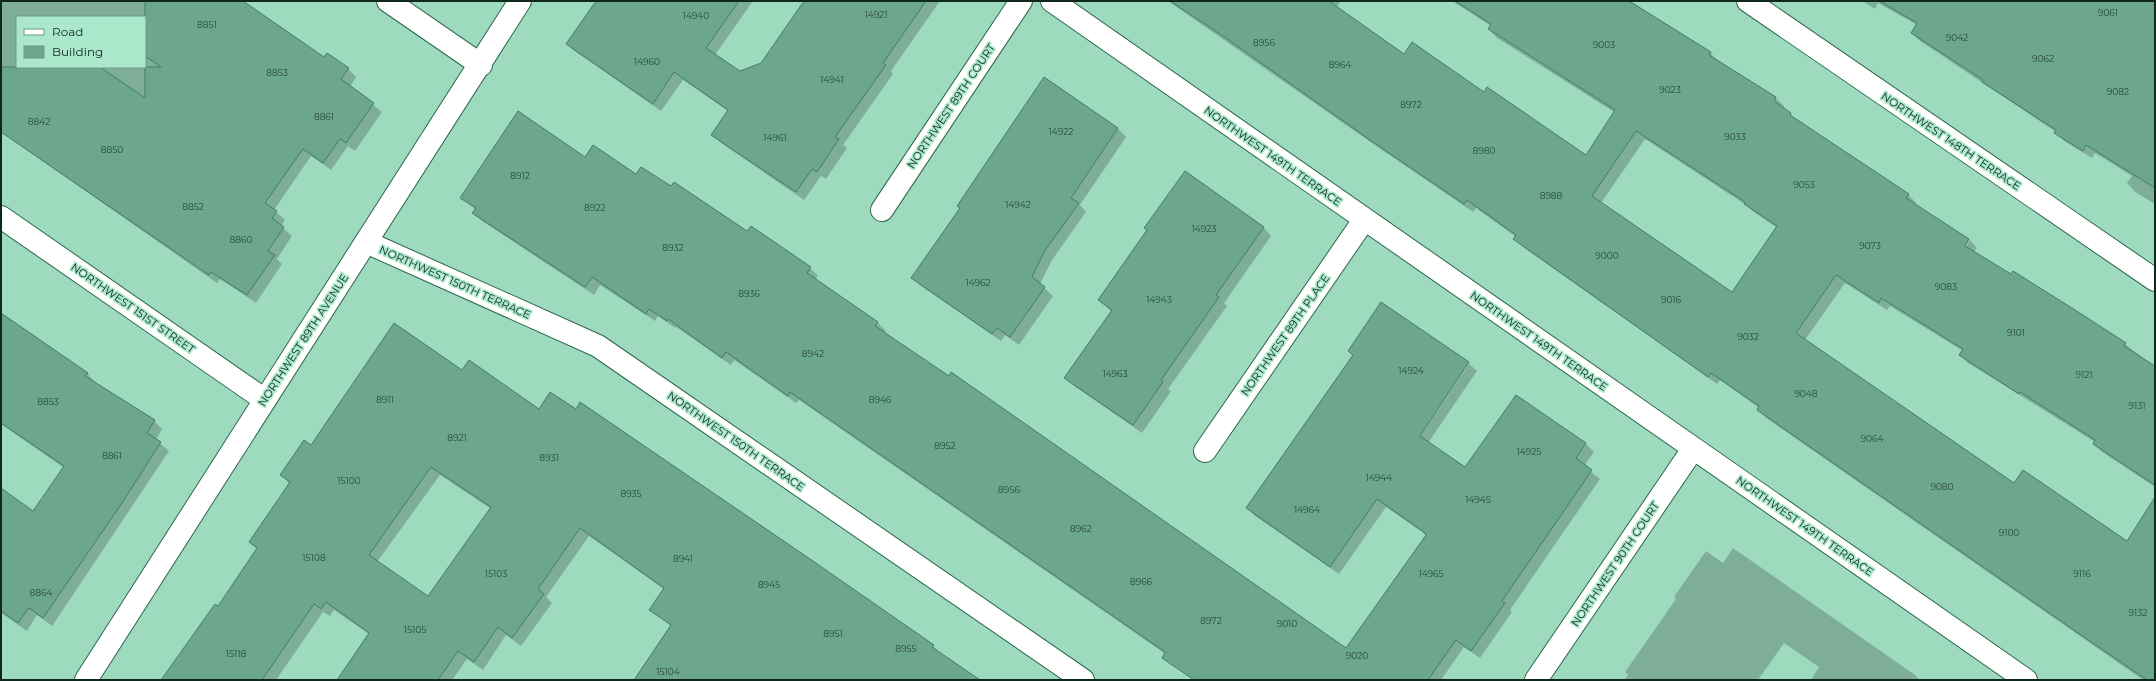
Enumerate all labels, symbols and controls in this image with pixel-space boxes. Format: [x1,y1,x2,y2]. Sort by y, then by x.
house number: 9061 [2098,7,2118,18]
house number: 14921 [865,9,887,20]
house number: 14940 [683,10,709,21]
legend [16,16,146,68]
house number: 8851 [197,19,217,30]
text: Road [52,24,83,39]
house number: 9042 [1946,32,1968,43]
house number: 8956 [1253,37,1275,48]
house number: 9003 [1593,39,1615,50]
street label: NORTHWEST 89TH COURT [904,40,998,171]
text: Building [52,44,103,59]
house number: 9062 [2032,53,2054,64]
house number: 14960 [634,56,660,67]
house number: 8964 [1329,59,1351,70]
house number: 8853 [266,67,288,78]
house number: 14941 [820,74,844,85]
house number: 9023 [1659,84,1681,95]
house number: 9082 [2107,86,2129,97]
street label: NORTHWEST 148TH TERRACE [1879,89,2023,193]
house number: 8972 [1400,99,1422,110]
street label: NORTHWEST 149TH TERRACE [1202,103,1344,209]
house number: 8861 [314,111,334,122]
house number: 8842 [28,116,50,127]
house number: 14922 [1049,126,1073,137]
house number: 9033 [1724,131,1746,142]
house number: 14961 [763,132,787,143]
house number: 8850 [101,144,123,155]
house number: 8980 [1473,145,1495,156]
house number: 8912 [510,170,530,181]
house number: 9053 [1793,179,1815,190]
house number: 8988 [1540,190,1563,201]
house number: 14942 [1005,199,1031,210]
house number: 8852 [182,201,204,212]
house number: 8922 [584,202,606,213]
house number: 14923 [1192,223,1216,234]
house number: 8860 [230,234,252,245]
house number: 9073 [1859,240,1881,251]
street label: NORTHWEST 150TH TERRACE [377,242,533,322]
house number: 8932 [662,242,684,253]
house number: 9000 [1595,250,1619,261]
street label: NORTHWEST 151ST STREET [68,260,198,357]
street label: NORTHWEST 89TH AVENUE [255,271,351,409]
street label: NORTHWEST 89TH PLACE [1238,272,1332,398]
house number: 14962 [965,277,991,288]
house number: 9083 [1935,281,1957,292]
house number: 8936 [738,288,760,299]
street label: NORTHWEST 149TH TERRACE [1468,288,1610,394]
house number: 14943 [1146,294,1172,305]
house number: 9016 [1661,294,1682,305]
house number: 9101 [2007,327,2025,338]
house number: 9032 [1737,331,1759,342]
house number: 8942 [802,348,824,359]
house number: 14924 [1398,365,1424,376]
house number: 14963 [1102,368,1128,379]
house number: 9121 [2075,369,2093,380]
street label: NORTHWEST 150TH TERRACE [665,388,807,494]
house number: 9048 [1794,388,1818,399]
house number: 8911 [376,394,394,405]
house number: 8946 [869,394,892,405]
house number: 8853 [37,396,59,407]
house number: 9131 [2128,400,2146,411]
house number: 8921 [447,432,467,443]
house number: 9064 [1861,433,1883,444]
house number: 8952 [934,440,956,451]
house number: 14925 [1517,446,1541,457]
house number: 8861 [102,450,122,461]
house number: 8931 [539,452,559,463]
house number: 14944 [1366,472,1392,483]
street label: NORTHWEST 149TH TERRACE [1734,473,1876,579]
house number: 15100 [337,475,361,486]
house number: 9080 [1930,481,1954,492]
house number: 8956 [998,484,1020,495]
house number: 8935 [620,488,642,499]
house number: 14945 [1465,494,1491,505]
street label: NORTHWEST 90TH COURT [1568,498,1663,629]
house number: 14964 [1294,504,1320,515]
house number: 8962 [1070,523,1092,534]
house number: 9100 [1999,527,2019,538]
house number: 15108 [302,552,326,563]
house number: 8941 [673,553,693,564]
house number: 15103 [485,568,507,579]
house number: 14965 [1418,568,1444,579]
house number: 9116 [2073,568,2091,579]
house number: 8966 [1130,576,1153,587]
house number: 8945 [758,579,780,590]
house number: 8864 [30,587,53,598]
house number: 9132 [2129,607,2147,618]
house number: 8972 [1200,615,1222,626]
house number: 9010 [1277,618,1297,629]
house number: 15105 [404,624,426,635]
house number: 8951 [823,628,843,639]
house number: 8955 [895,643,917,654]
house number: 15118 [226,648,247,659]
house number: 9020 [1346,650,1368,661]
house number: 15104 [656,666,680,677]

